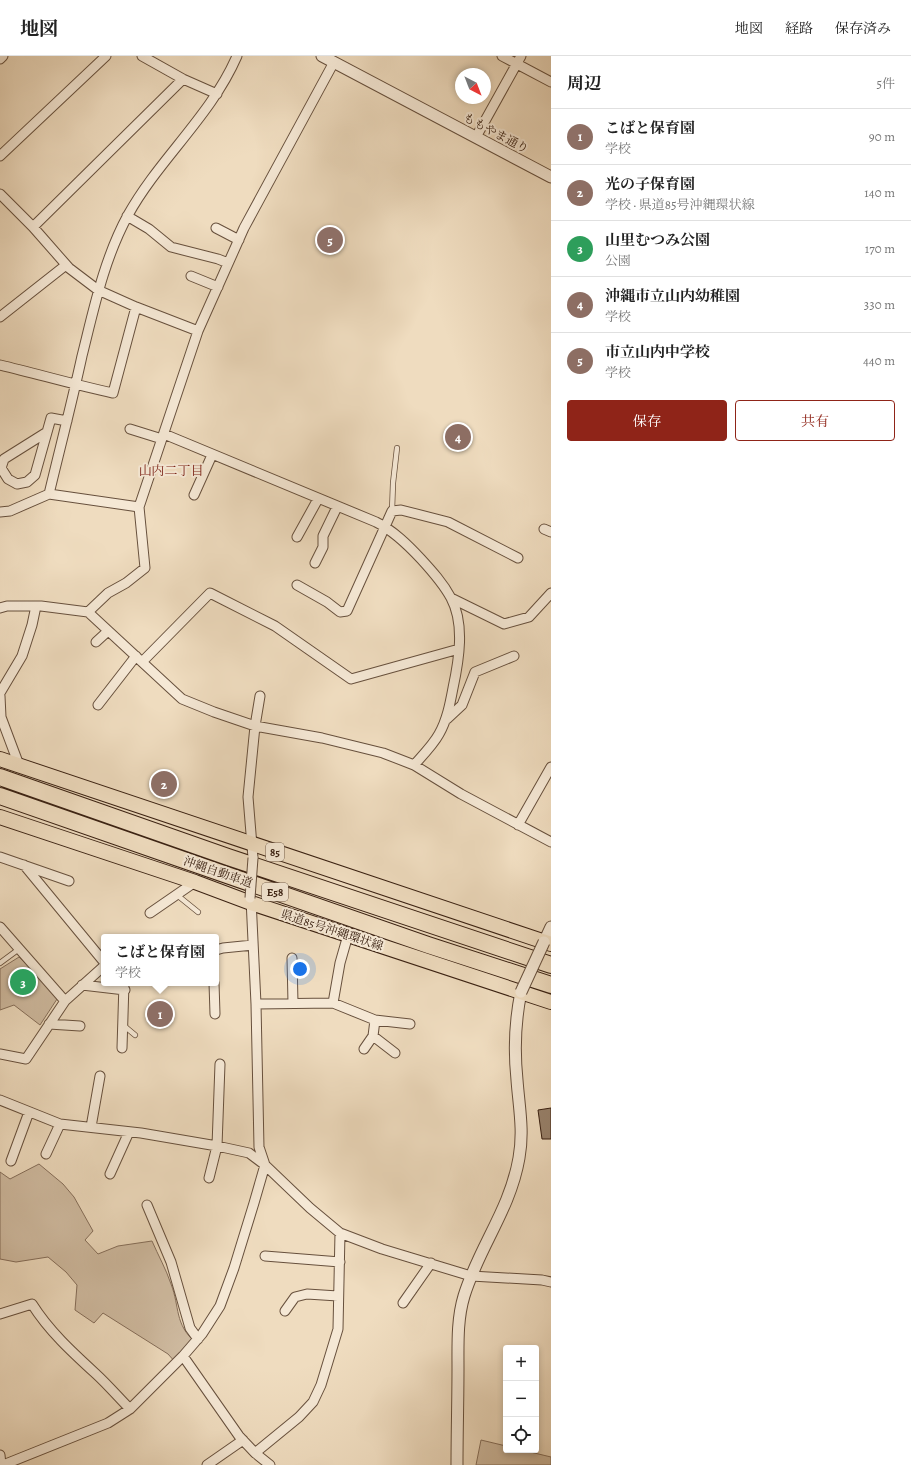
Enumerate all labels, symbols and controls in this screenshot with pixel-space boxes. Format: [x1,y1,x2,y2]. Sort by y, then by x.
text: 地図 [20,16,58,42]
text: 地図 [735,19,763,38]
text: 経路 [785,19,813,38]
text: 保存済み [835,19,891,38]
north arrow [455,68,491,104]
text: 周辺 [567,72,601,95]
text: 5件 [876,75,895,92]
street label: ももやま通り [460,109,532,157]
text: こばと保育園 [605,118,695,138]
text: 1 [578,128,582,145]
text: 90 m [869,128,895,145]
text: 学校 [605,140,631,157]
text: 光の子保育園 [605,174,695,194]
text: 2 [577,184,583,201]
text: 140 m [864,184,895,201]
text: 学校 · 県道85号沖縄環状線 [605,196,755,213]
pin: 5 [317,225,343,255]
text: 山里むつみ公園 [605,230,710,250]
text: 3 [577,240,583,257]
text: 170 m [865,240,895,257]
text: 公園 [605,252,631,269]
text: 沖縄市立山内幼稚園 [605,286,740,306]
text: 4 [577,296,583,313]
text: 330 m [864,296,895,313]
text: 学校 [605,308,631,325]
text: 市立山内中学校 [605,342,710,362]
text: 5 [577,352,583,369]
text: 440 m [863,352,895,369]
text: 学校 [605,364,631,381]
button: 保存 [567,400,727,441]
button: 共有 [735,400,895,441]
pin: 4 [445,422,471,452]
district label: 山内二丁目 [138,462,204,479]
pin: 2 [151,769,177,799]
road number: 85 [266,843,284,861]
street label: 沖縄自動車道 [181,853,255,891]
road number: E58 [262,883,288,901]
street label: 県道85号沖縄環状線 [279,906,385,954]
popup [101,934,219,986]
text: こばと保育園 [115,942,205,962]
your location [290,959,310,979]
text: 学校 [115,964,141,981]
pin: 3 [10,967,36,997]
pin: 1 [147,999,173,1029]
map controls [503,1345,539,1453]
button: + [503,1345,539,1381]
button: − [503,1381,539,1417]
button: locate [503,1417,539,1453]

